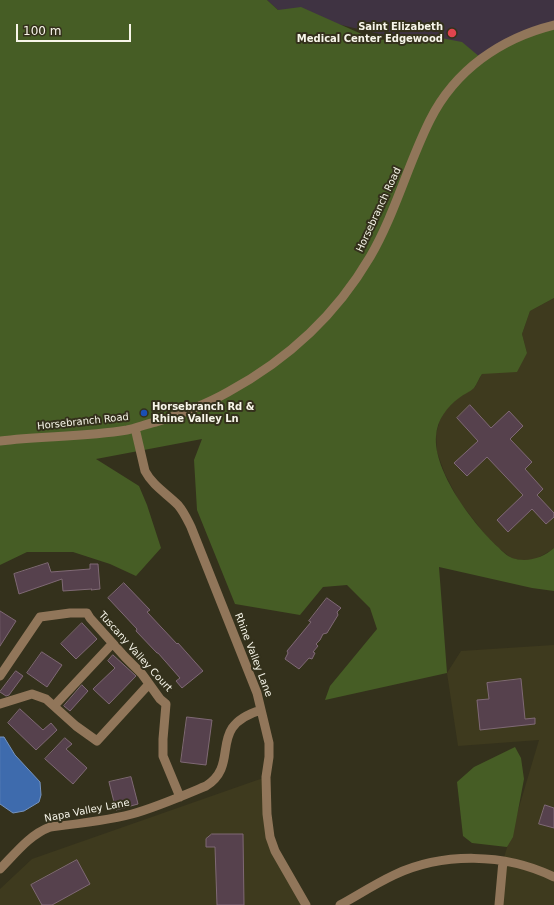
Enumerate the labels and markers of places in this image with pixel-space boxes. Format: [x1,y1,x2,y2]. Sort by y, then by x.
place label: Saint Elizabeth Medical Center Edgewood [297,21,443,44]
marker: Saint Elizabeth Medical Center Edgewood [446,27,458,39]
place label: Horsebranch Rd & Rhine Valley Ln [152,401,254,424]
marker: Horsebranch Rd & Rhine Valley Ln [139,408,149,418]

